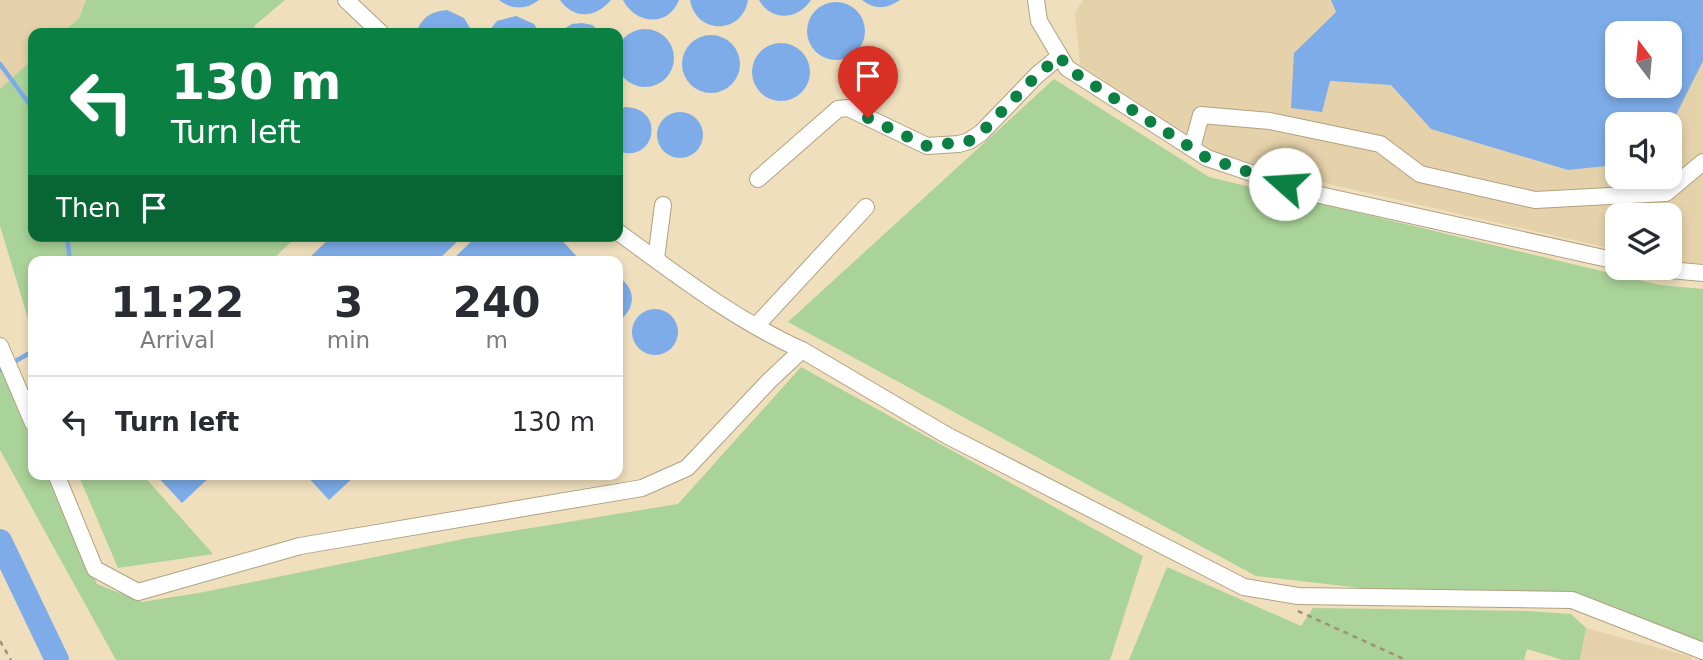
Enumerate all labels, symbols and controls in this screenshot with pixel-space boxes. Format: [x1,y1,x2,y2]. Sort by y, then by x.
north arrow [1605,21,1682,98]
map controls [1605,21,1682,280]
pin [838,46,898,118]
text: 130 m [171,54,341,111]
icon: left [56,56,147,147]
icon: arrive [849,57,887,95]
button: sound [1605,112,1682,189]
text: Turn left [171,113,301,151]
position arrow [1248,147,1322,221]
icon: arrive [135,189,173,227]
text: Then [56,193,121,223]
button: layers [1605,203,1682,280]
text: 11:22 [111,278,244,327]
text: 3 [334,278,363,327]
text: 240 [453,278,540,327]
text: Arrival [140,327,215,353]
text: min [327,327,370,353]
text: m [485,327,508,353]
icon: left [56,403,94,441]
text: Turn left [115,407,239,437]
text: 130 m [512,407,595,437]

